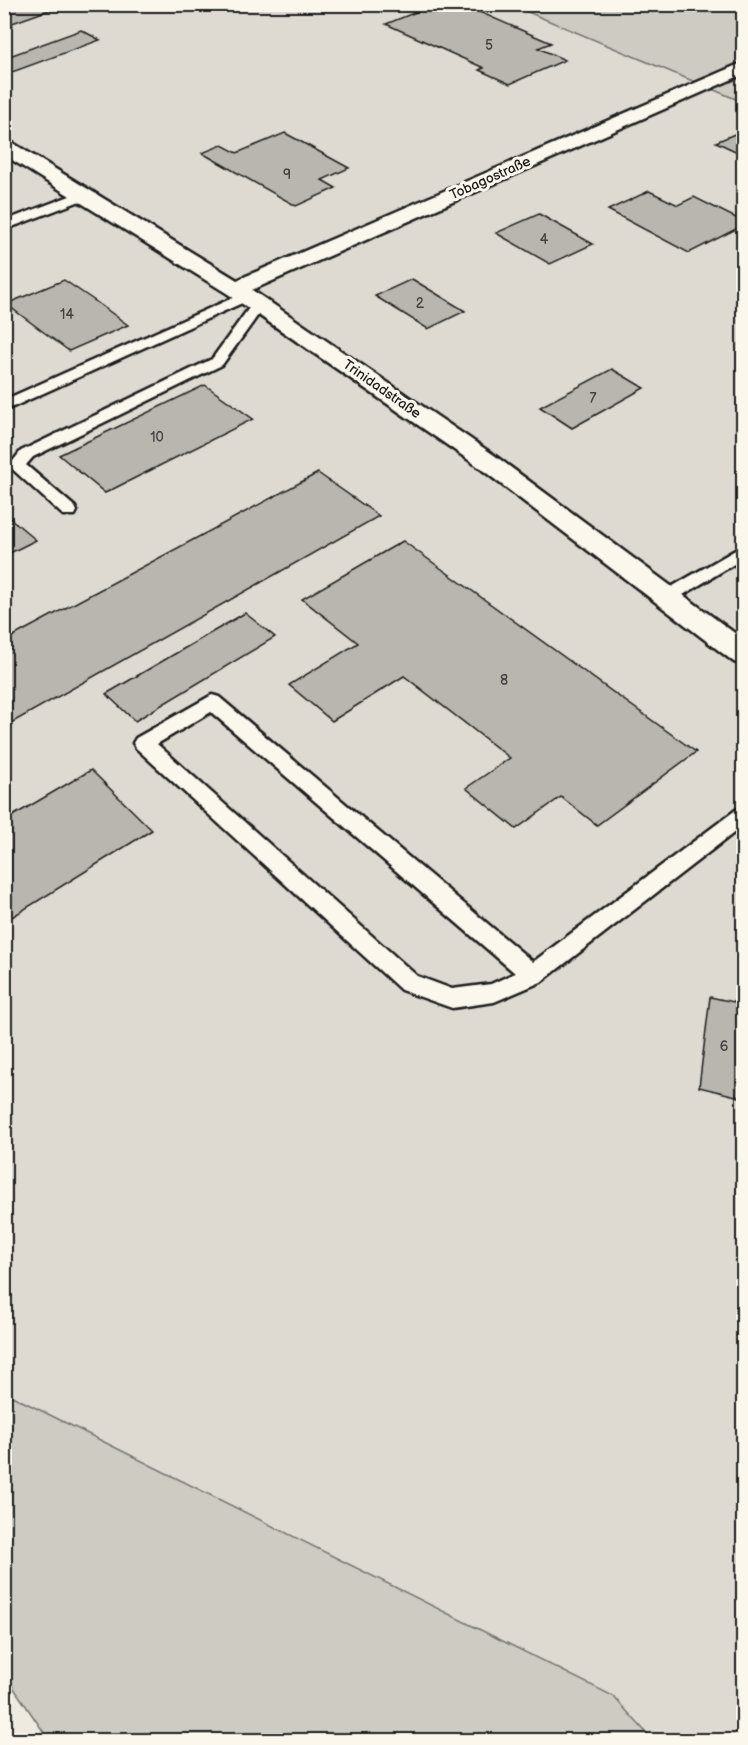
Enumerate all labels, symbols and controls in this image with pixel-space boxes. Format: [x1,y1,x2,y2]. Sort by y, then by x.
house number: 5 [485,37,493,54]
street label: Tobagostraße [447,153,533,203]
house number: 9 [283,166,291,183]
house number: 4 [540,231,549,248]
house number: 2 [416,295,425,312]
house number: 14 [60,306,74,323]
street label: Trinidadstraße [340,356,424,422]
house number: 7 [590,390,597,407]
house number: 10 [150,429,164,446]
house number: 8 [500,672,508,689]
house number: 6 [720,1038,729,1055]

